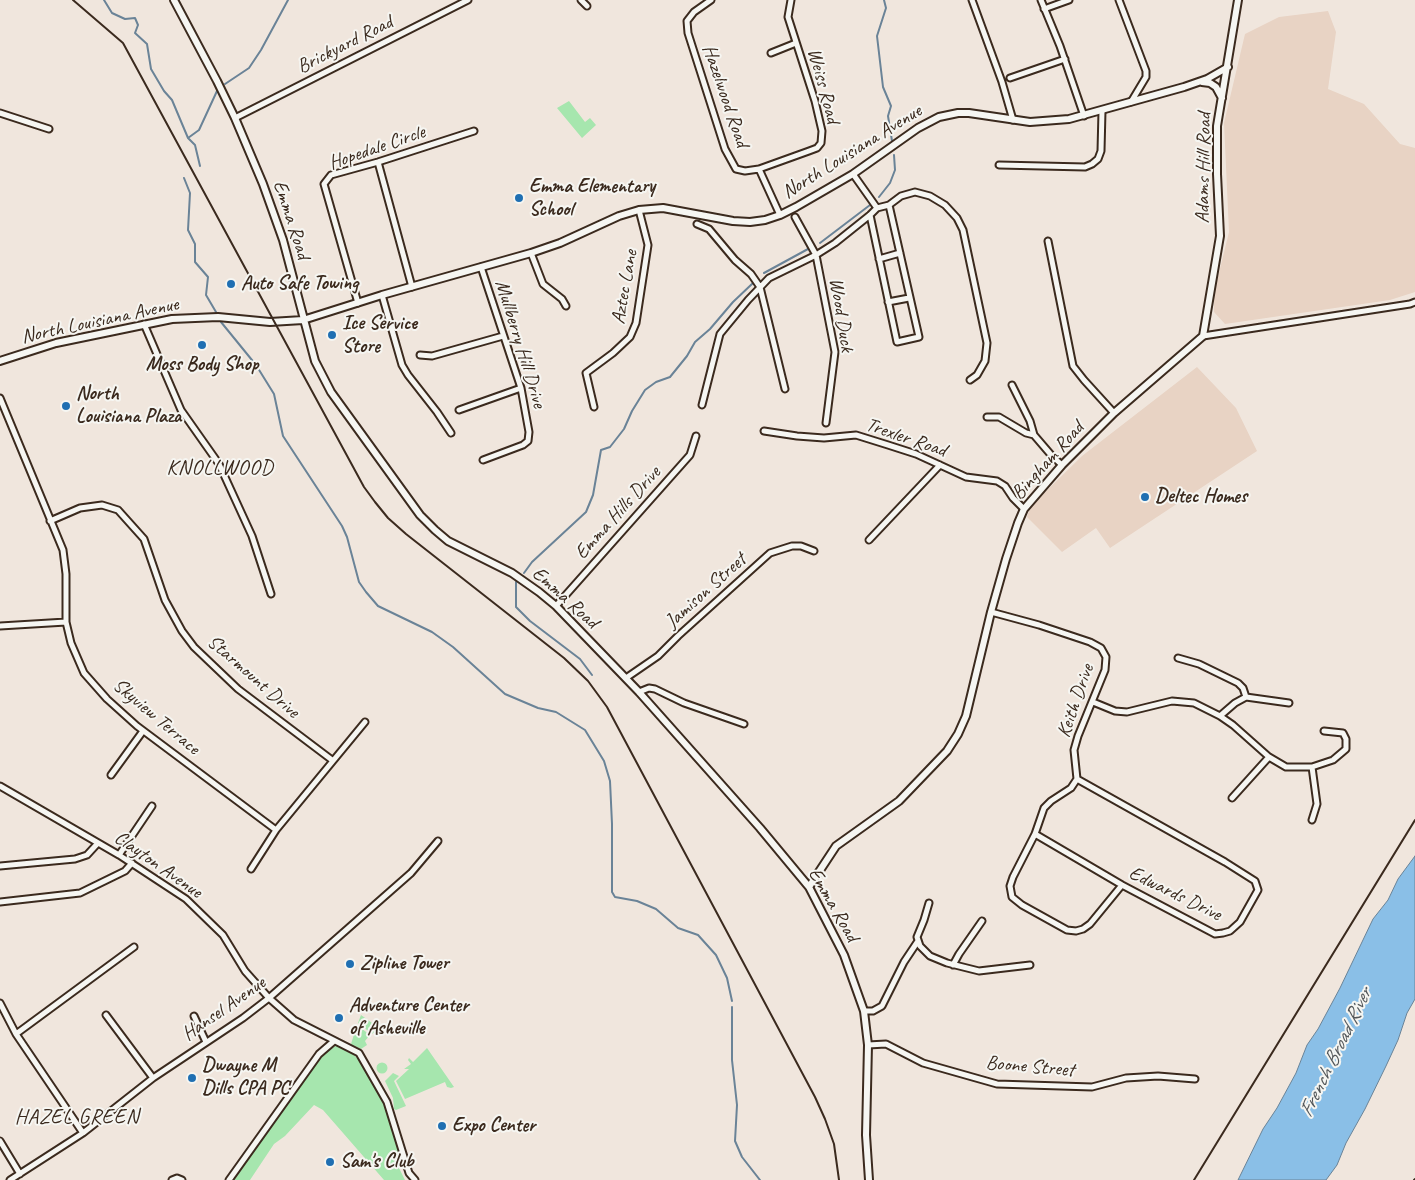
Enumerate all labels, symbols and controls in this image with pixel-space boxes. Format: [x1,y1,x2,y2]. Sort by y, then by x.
street label: Brickyard Road [293,11,397,79]
street label: Hazelwood Road [696,42,754,150]
street label: Weiss Road [801,46,845,126]
street label: North Louisiana Avenue [778,99,926,205]
street label: Adams Hill Road [1191,112,1217,224]
street label: Hopedale Circle [326,120,428,176]
place label: Emma Elementary School [529,175,655,222]
street label: Emma Road [267,178,315,262]
marker: Emma Elementary School [513,192,525,204]
street label: Aztec Lane [607,248,643,326]
place label: Auto Safe Towing [241,272,358,296]
street label: Wood Duck [823,276,859,354]
street label: Mullberry Hill Drive [489,277,551,411]
marker: Auto Safe Towing [225,278,237,290]
street label: North Louisiana Avenue [19,293,181,349]
place label: Ice Service Store [342,312,417,359]
marker: Ice Service Store [326,329,338,341]
marker: Moss Body Shop [196,339,208,351]
place label: Moss Body Shop [146,353,258,377]
place label: North Louisiana Plaza [76,382,181,429]
marker: North Louisiana Plaza [60,400,72,412]
street label: Trexler Road [863,413,949,463]
street label: Bingham Road [1007,417,1089,505]
district label: KNOLLWOOD [165,455,275,481]
street label: Emma Hills Drive [570,461,666,565]
place label: Deltec Homes [1155,485,1247,509]
marker: Deltec Homes [1139,491,1151,503]
street label: Jamison Street [660,548,752,634]
street label: Emma Road [527,562,603,634]
street label: Starmount Drive [202,630,304,724]
street label: Keith Drive [1052,661,1100,741]
street label: Skyview Terrace [108,674,204,760]
street label: Clayton Avenue [109,826,207,904]
street label: Edwards Drive [1125,861,1225,927]
street label: Emma Road [802,864,864,946]
place label: Zipline Tower [360,952,449,976]
marker: Zipline Tower [344,958,356,970]
street label: Hansel Avenue [178,971,270,1047]
water label: French Broad River [1294,984,1378,1122]
place label: Adventure Center of Asheville [349,994,468,1041]
marker: Adventure Center of Asheville [333,1012,345,1024]
street label: Boone Street [985,1051,1075,1083]
place label: Dwayne M Dills CPA PC [202,1054,289,1101]
marker: Dwayne M Dills CPA PC [186,1072,198,1084]
district label: HAZEL GREEN [14,1104,140,1130]
place label: Expo Center [452,1114,535,1138]
marker: Expo Center [436,1120,448,1132]
place label: Sam's Club [340,1150,414,1174]
marker: Sam's Club [324,1156,336,1168]

